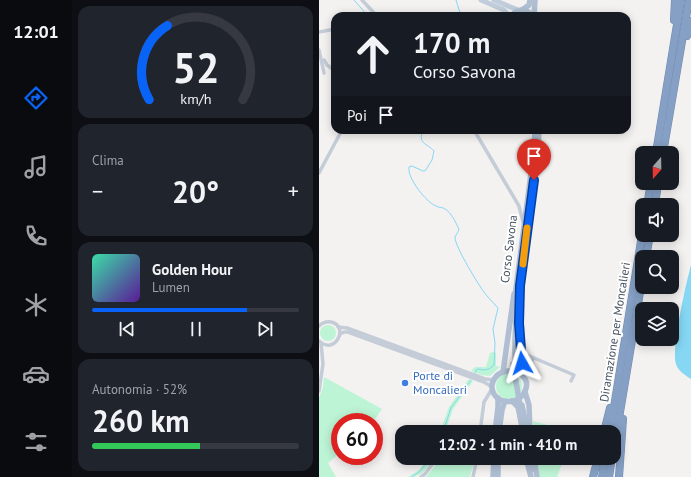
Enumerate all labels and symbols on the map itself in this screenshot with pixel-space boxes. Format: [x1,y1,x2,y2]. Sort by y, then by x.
pin [517,139,551,180]
north arrow [635,146,679,190]
street label: Corso Savona [497,214,520,284]
street label: Diramazione per Moncalieri [596,261,633,403]
position arrow [501,342,543,384]
place label: Porte di Moncalieri [413,368,467,397]
marker: Porte di Moncalieri [400,378,410,388]
speed limit sign: 60 [331,413,383,465]

